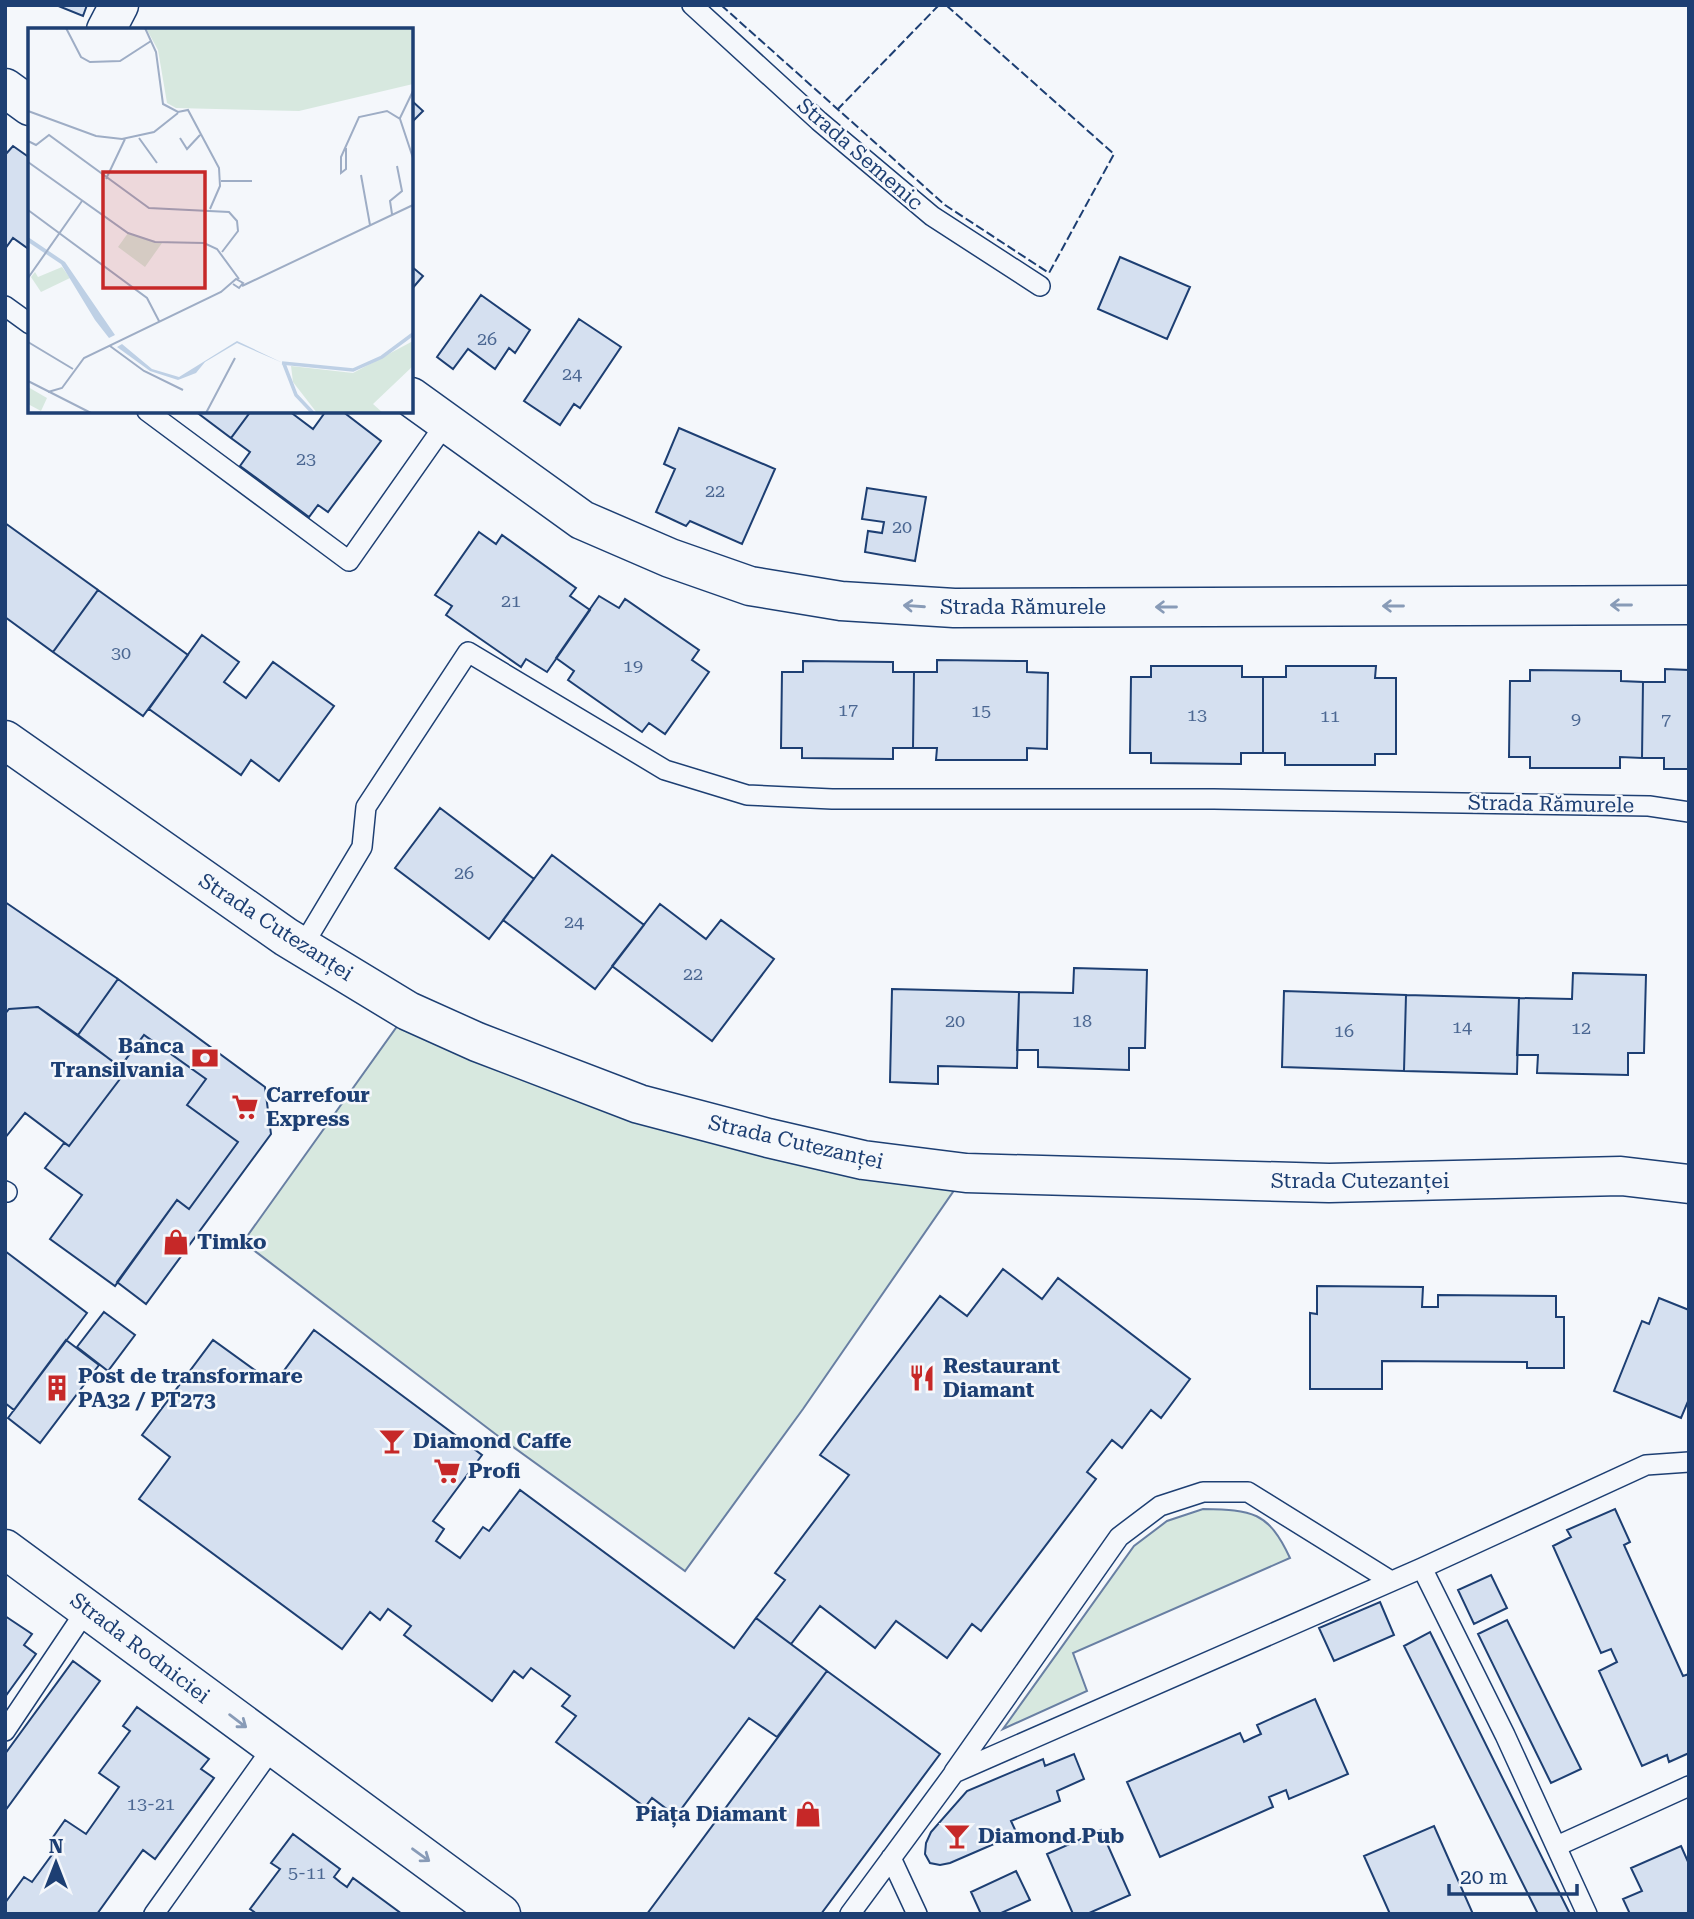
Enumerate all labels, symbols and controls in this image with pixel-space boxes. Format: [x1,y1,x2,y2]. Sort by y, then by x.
inset map [28,28,413,413]
street label: Strada Semenic [792,93,928,215]
house number: 26 [477,328,497,349]
house number: 24 [562,363,582,384]
house number: 23 [296,448,316,469]
house number: 22 [705,480,725,501]
house number: 20 [892,516,912,537]
house number: 21 [501,590,521,611]
street label: Strada Rămurele [940,595,1106,619]
one-way arrow [1609,598,1632,612]
one-way arrow [903,599,925,612]
one-way arrow [1382,599,1405,613]
one-way arrow [1154,600,1177,614]
house number: 30 [111,642,131,663]
house number: 19 [623,655,643,676]
house number: 17 [838,699,858,720]
house number: 15 [971,700,991,721]
house number: 13 [1187,704,1207,725]
house number: 11 [1320,705,1340,726]
house number: 9 [1571,708,1581,729]
house number: 7 [1661,709,1671,730]
street label: Strada Rămurele [1468,791,1634,817]
house number: 26 [454,862,474,883]
street label: Strada Cutezanței [193,868,358,988]
house number: 24 [564,911,584,932]
house number: 22 [683,963,703,984]
house number: 20 [945,1010,965,1031]
house number: 18 [1072,1010,1092,1031]
house number: 14 [1452,1016,1472,1037]
house number: 12 [1571,1017,1591,1038]
house number: 16 [1334,1020,1354,1041]
place label: Banca Transilvania [50,1034,185,1082]
bank icon: Banca Transilvania [190,1043,220,1073]
place label: Carrefour Express [266,1083,370,1131]
supermarket icon: Carrefour Express [230,1092,260,1122]
street label: Strada Cutezanței [706,1110,886,1176]
street label: Strada Cutezanței [1271,1169,1450,1195]
shop icon: Timko [161,1227,191,1257]
place label: Timko [197,1230,267,1254]
place label: Restaurant Diamant [943,1354,1061,1402]
restaurant icon: Restaurant Diamant [907,1363,937,1393]
place label: Post de transformare PA32 / PT273 [78,1364,303,1412]
building icon: Post de transformare PA32 / PT273 [42,1373,72,1403]
bar icon: Diamond Caffe [377,1426,407,1456]
place label: Diamond Caffe [413,1429,572,1453]
supermarket icon: Profi [432,1456,462,1486]
place label: Profi [468,1459,521,1483]
street label: Strada Rodniciei [66,1588,215,1708]
one-way arrow [228,1713,247,1728]
house number: 13-21 [127,1793,175,1814]
shop icon: Piața Diamant [793,1799,823,1829]
place label: Piața Diamant [635,1802,787,1828]
bar icon: Diamond Pub [942,1821,972,1851]
place label: Diamond Pub [978,1824,1124,1848]
north arrow [21,1828,91,1898]
text: N [49,1835,64,1858]
one-way arrow [411,1848,430,1863]
scale bar [1449,1853,1577,1897]
house number: 5-11 [288,1862,326,1883]
text: 20 m [1460,1865,1508,1889]

